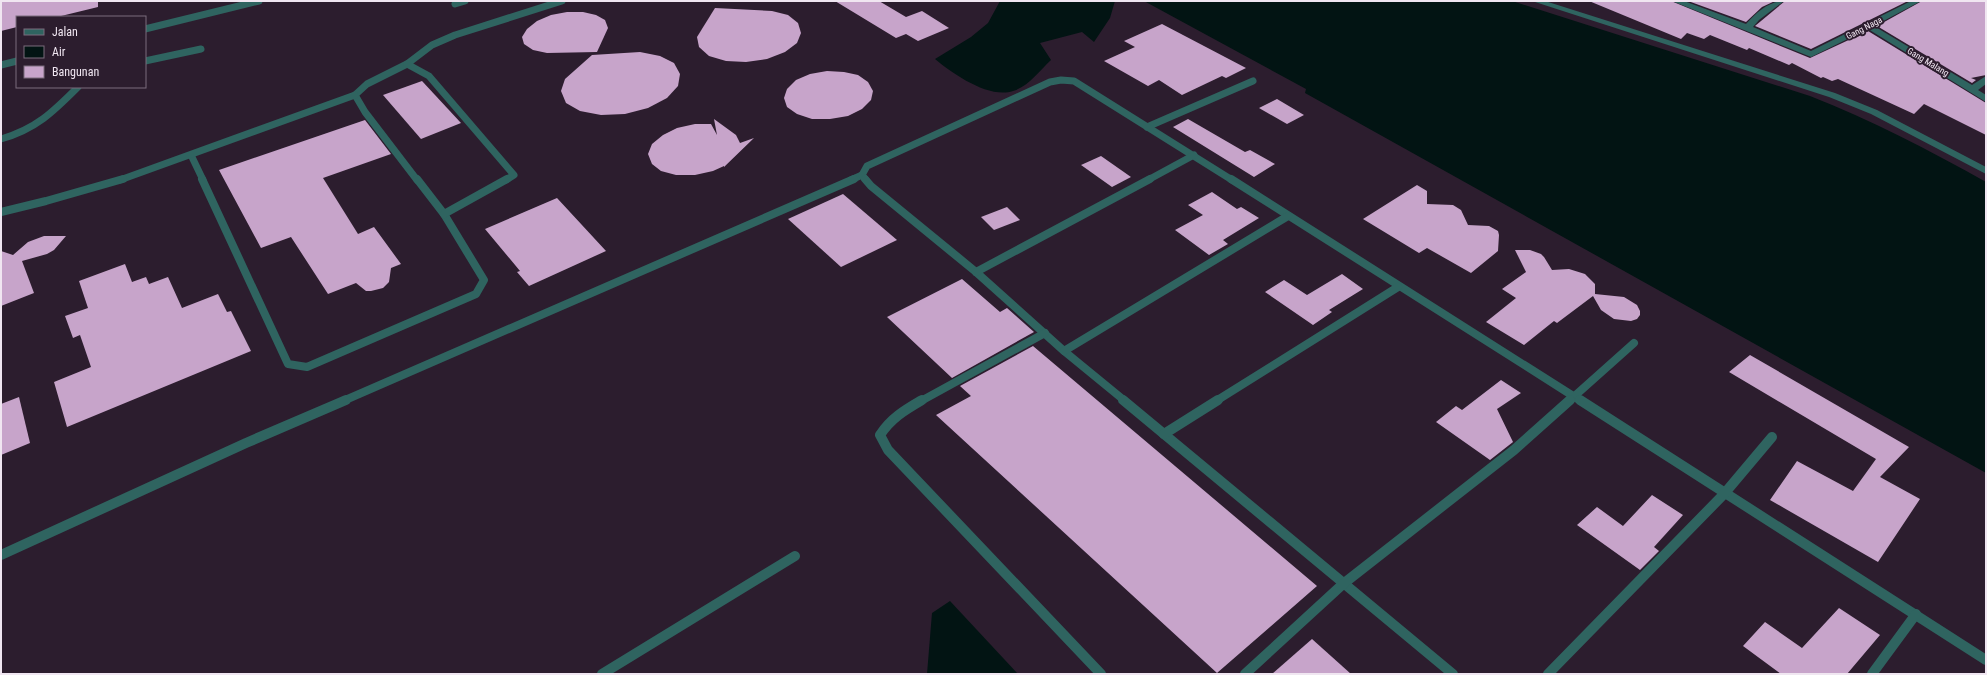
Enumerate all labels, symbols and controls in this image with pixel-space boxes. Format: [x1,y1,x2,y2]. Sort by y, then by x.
street label: Gang Naga [1844,15,1884,41]
legend [16,16,146,88]
text: Jalan [52,25,78,39]
text: Air [52,45,66,59]
street label: Gang Malang [1905,46,1951,78]
text: Bangunan [52,65,99,79]

